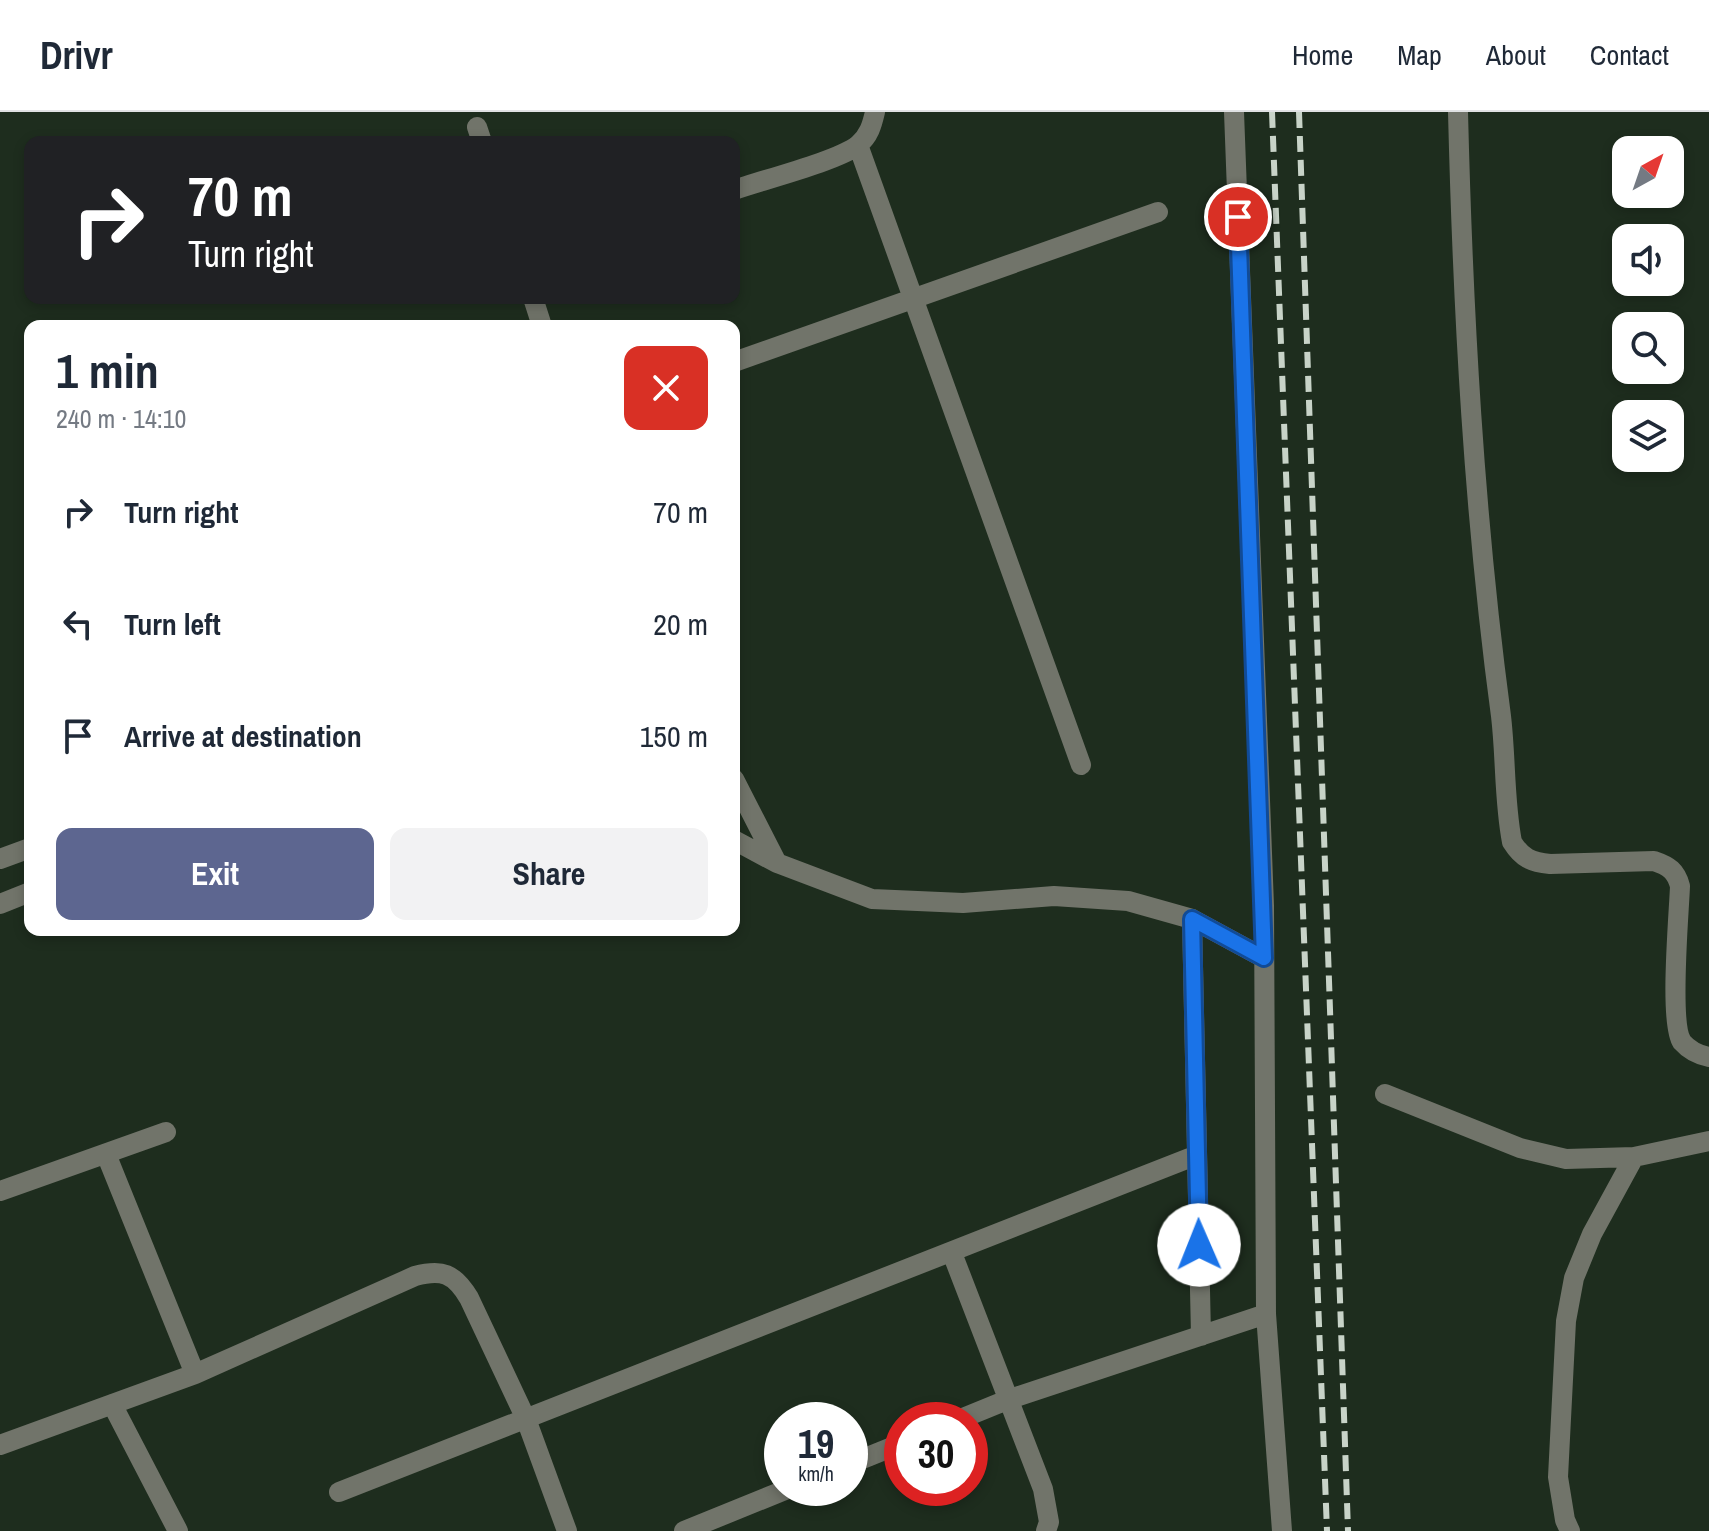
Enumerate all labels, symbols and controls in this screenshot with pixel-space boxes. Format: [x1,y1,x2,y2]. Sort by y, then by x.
text: Drivr [40,30,113,81]
text: Home [1292,36,1353,74]
text: Map [1397,36,1442,74]
text: About [1486,36,1546,74]
text: Contact [1590,36,1669,74]
north arrow [1612,136,1684,208]
map controls [1612,136,1684,472]
text: 70 m [188,158,293,233]
icon: right [56,168,160,272]
pin [1204,183,1272,251]
icon: arrive [1216,195,1260,239]
button: sound [1612,224,1684,296]
text: Turn right [188,230,313,278]
button: search [1612,312,1684,384]
text: 1 min [56,338,159,403]
button: close [624,346,708,430]
button: layers [1612,400,1684,472]
text: 240 m · 14:10 [56,401,186,436]
icon: right [56,490,100,534]
text: Turn right [124,492,238,532]
text: 70 m [653,492,708,532]
icon: left [56,602,100,646]
text: Turn left [124,604,221,644]
text: 20 m [653,604,708,644]
icon: arrive [56,714,100,758]
text: Arrive at destination [124,716,362,756]
text: 150 m [640,716,708,756]
button: Exit [56,828,374,920]
button: Share [390,828,708,920]
position arrow [1157,1203,1241,1287]
speed limit sign: 30 [884,1402,988,1506]
text: 19 [798,1417,834,1470]
text: km/h [798,1460,834,1487]

